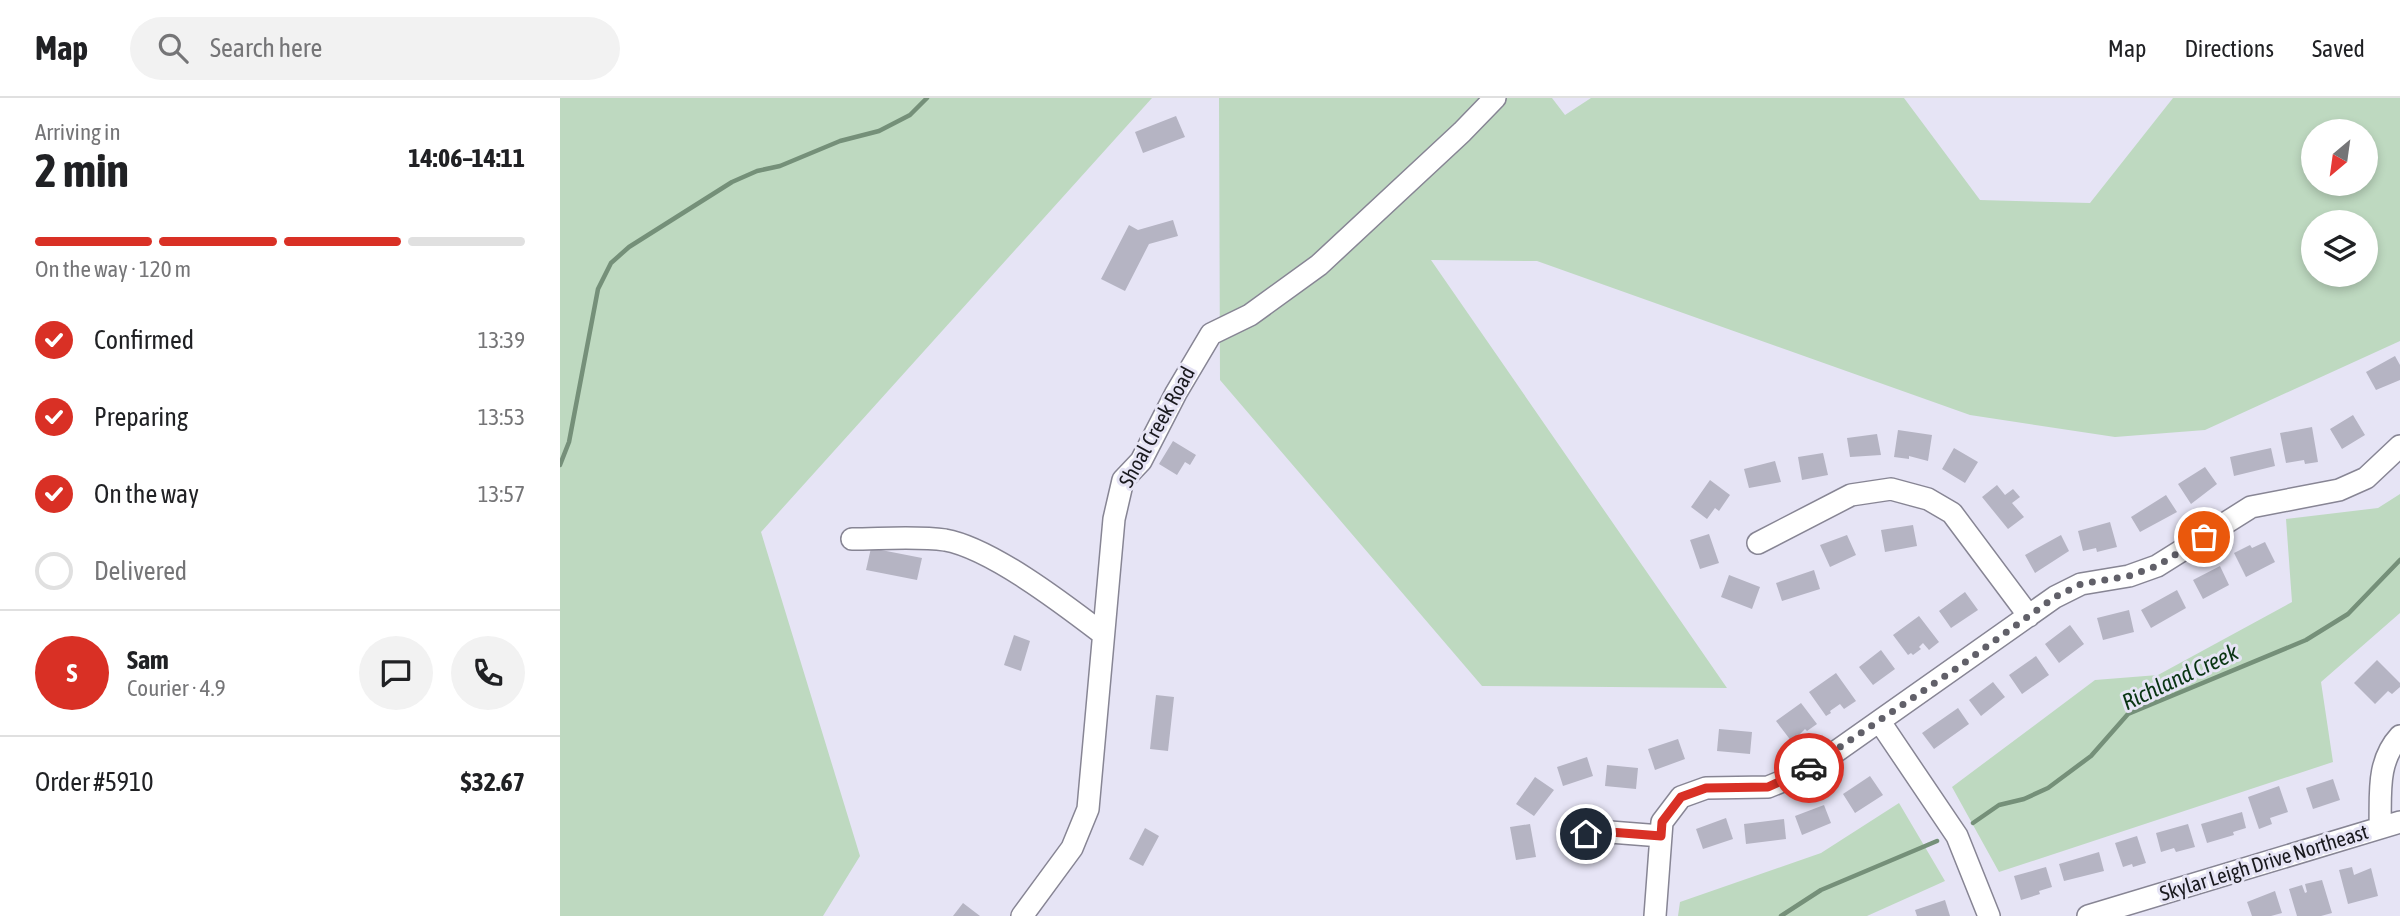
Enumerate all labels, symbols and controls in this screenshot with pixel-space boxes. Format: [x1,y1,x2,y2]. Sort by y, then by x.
search box [130,17,620,80]
text: Map [35,29,88,67]
icon: search [154,29,192,67]
text: Search here [210,33,322,63]
text: Map [2108,35,2146,62]
text: Directions [2184,35,2274,62]
text: Saved [2312,35,2365,62]
text: Arriving in [35,119,121,145]
north arrow [2301,119,2378,196]
map controls [2301,119,2378,287]
text: 14:06–14:11 [408,143,525,173]
text: 2 min [35,144,129,197]
button: layers [2301,210,2378,287]
text: On the way · 120 m [35,256,191,282]
icon: check [35,321,73,359]
text: Confirmed [94,325,194,355]
text: 13:39 [478,327,525,353]
street label: Shoal Creek Road [1113,362,1199,491]
icon: check [35,398,73,436]
text: Preparing [94,402,188,432]
text: 13:53 [478,404,525,430]
icon: check [35,475,73,513]
text: On the way [94,479,199,509]
text: 13:57 [478,481,525,507]
pin [2174,507,2234,567]
icon: bag [2185,518,2223,556]
text: Delivered [94,556,187,586]
button: chat [359,636,433,710]
button: phone [451,636,525,710]
water label: Richland Creek [2118,638,2243,715]
text: Sam [127,645,169,675]
text: S [67,658,77,688]
text: Courier · 4.9 [127,675,226,701]
courier [1774,733,1844,803]
icon: car [1790,749,1828,787]
text: Order #5910 [35,767,154,797]
text: $32.67 [461,767,525,797]
pin [1556,804,1616,864]
icon: home [1567,815,1605,853]
street label: Skylar Leigh Drive Northeast [2157,819,2371,905]

